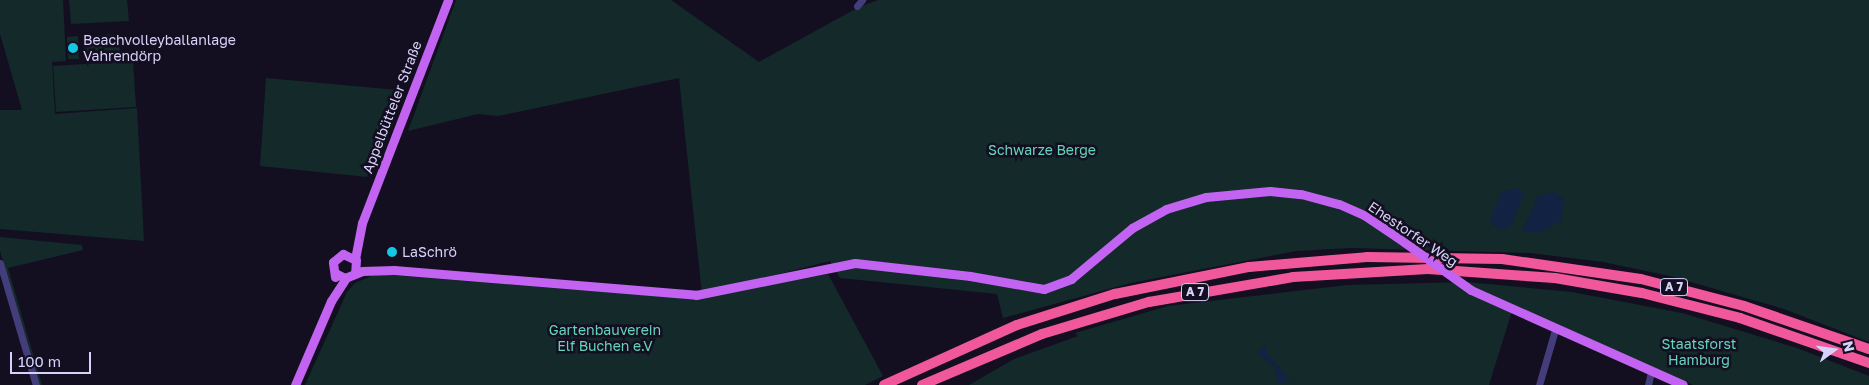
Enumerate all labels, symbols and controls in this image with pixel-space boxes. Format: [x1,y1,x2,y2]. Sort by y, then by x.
place label: Beachvolleyballanlage Vahrendörp [83,32,236,64]
street label: Appelbütteler Straße [359,38,425,176]
marker: Beachvolleyballanlage Vahrendörp [67,42,79,54]
park label: Schwarze Berge [988,142,1096,158]
street label: Ehestorfer Weg [1365,198,1461,270]
place label: LaSchrö [402,244,457,260]
marker: LaSchrö [386,246,398,258]
road number: A 7 [1659,278,1689,296]
road number: A 7 [1180,282,1210,302]
park label: Gartenbauverein Elf Buchen e.V [549,322,661,354]
north arrow [1809,325,1859,375]
park label: Staatsforst Hamburg [1662,336,1736,368]
text: N [1840,339,1859,353]
scale bar [12,342,94,374]
text: 100 m [18,352,61,370]

